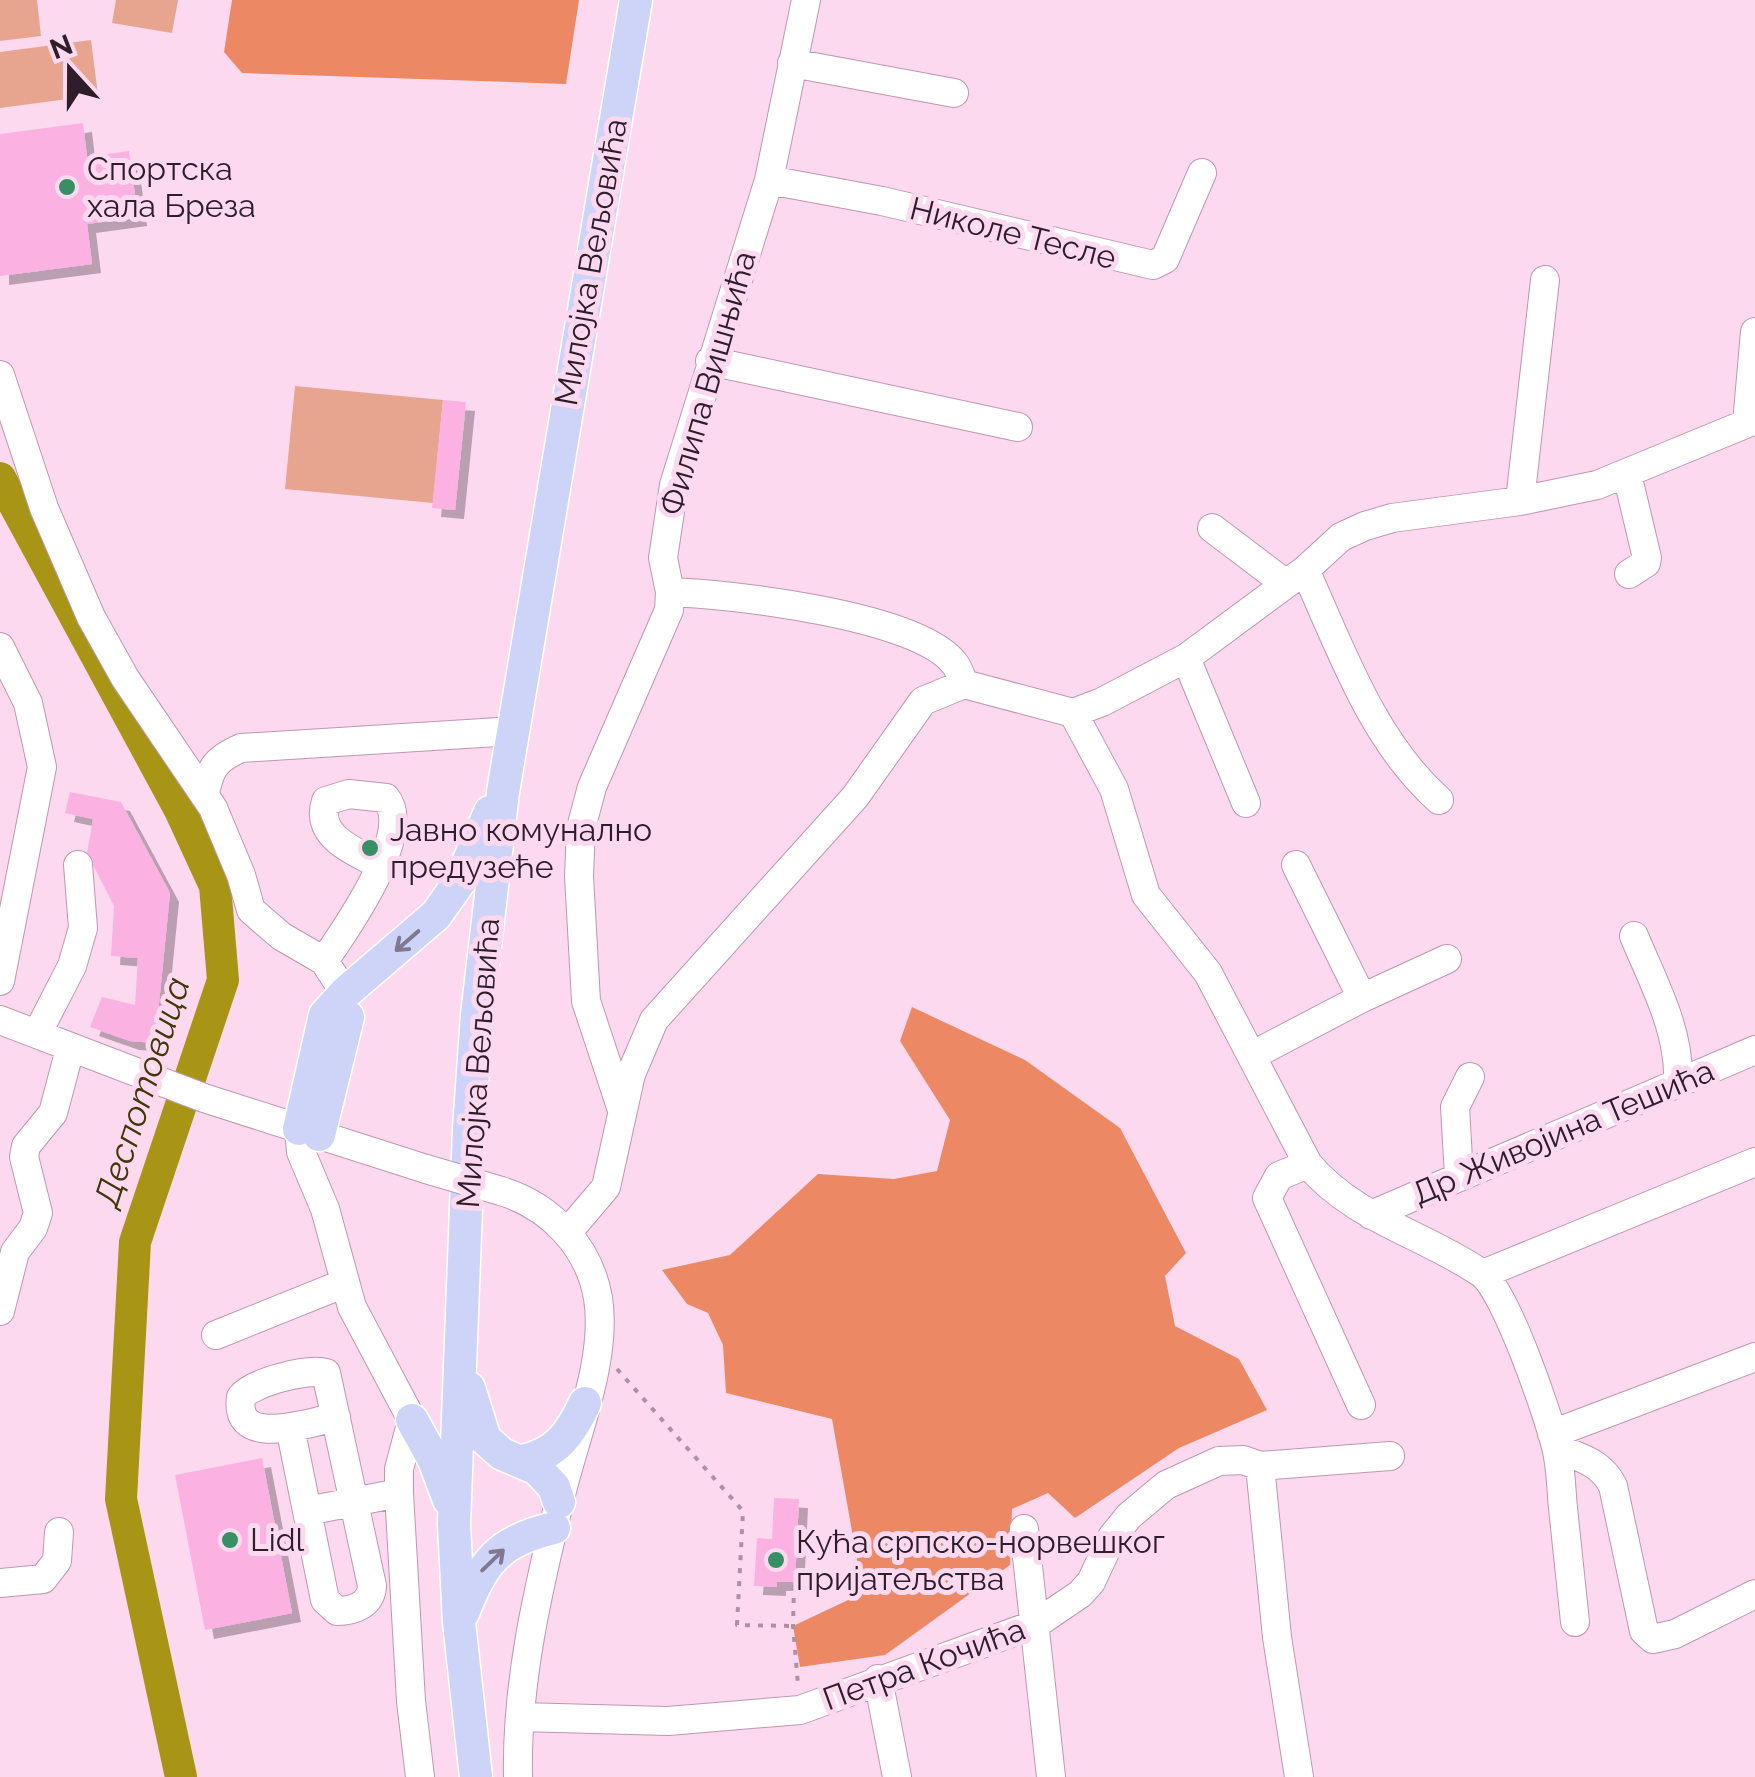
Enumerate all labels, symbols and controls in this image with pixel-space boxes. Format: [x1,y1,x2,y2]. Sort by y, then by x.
north arrow [20,20,120,120]
text: N [45,28,77,66]
street label: Милојка Вељовића [547,116,634,408]
place label: Спортска хала Бреза [87,150,256,224]
marker: Спортска хала Бреза [56,176,78,198]
street label: Николе Тесле [906,189,1120,276]
street label: Филипа Вишњића [652,247,763,519]
place label: Јавно комунално предузеће [390,811,652,885]
marker: Јавно комунално предузеће [359,837,381,859]
street label: Милојка Вељовића [449,917,506,1209]
one-way arrow [395,930,421,952]
water label: Деспотовица [84,972,198,1214]
street label: Др Живојина Тешића [1407,1051,1719,1212]
place label: Lidl [250,1521,305,1558]
place label: Кућа српско-норвешког пријатељства [796,1523,1165,1597]
marker: Lidl [219,1529,241,1551]
one-way arrow [480,1548,504,1572]
marker: Кућа српско-норвешког пријатељства [765,1549,787,1571]
street label: Петра Кочића [818,1610,1030,1717]

